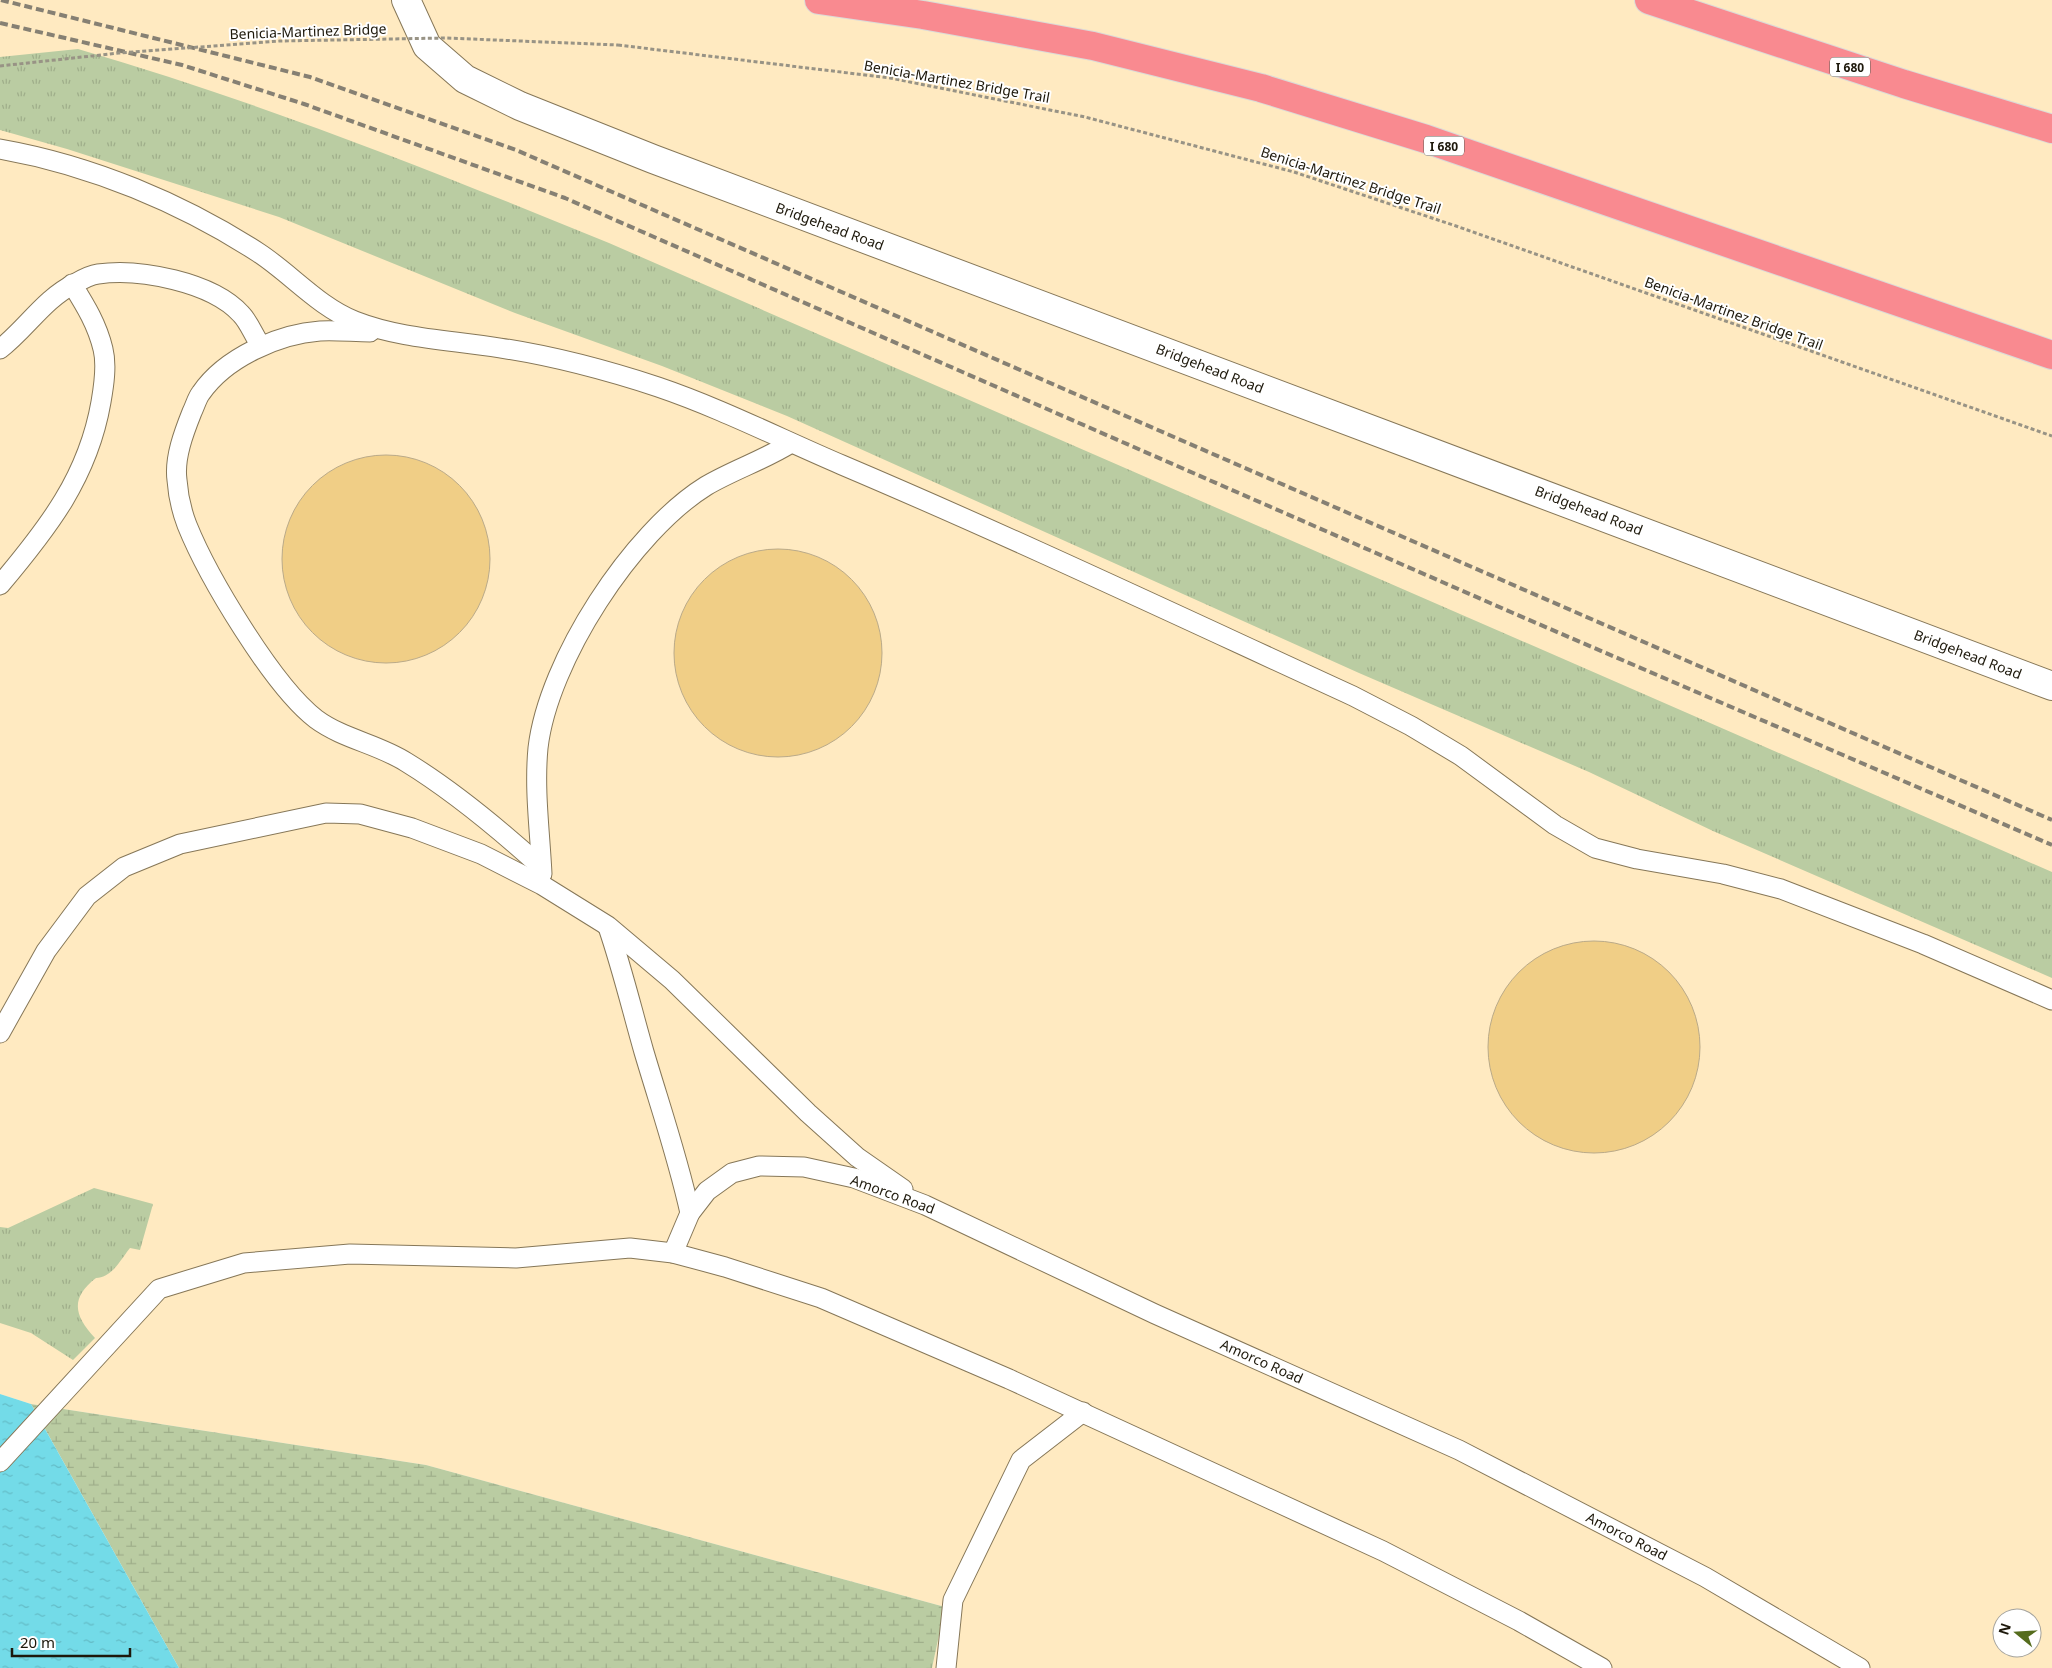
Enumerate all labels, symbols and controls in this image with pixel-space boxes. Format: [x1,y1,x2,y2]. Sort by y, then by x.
street label: Benicia-Martinez Bridge [229,19,387,43]
street label: Benicia-Martinez Bridge Trail [863,55,1051,107]
road number: I 680 [1830,58,1870,76]
road number: I 680 [1424,136,1464,156]
street label: Benicia-Martinez Bridge Trail [1258,142,1444,218]
street label: Bridgehead Road [773,198,887,254]
street label: Benicia-Martinez Bridge Trail [1642,272,1826,354]
street label: Bridgehead Road [1153,339,1267,397]
street label: Bridgehead Road [1532,481,1646,539]
street label: Bridgehead Road [1911,625,2025,683]
street label: Amorco Road [848,1170,938,1218]
street label: Amorco Road [1218,1334,1306,1388]
street label: Amorco Road [1583,1507,1671,1565]
north arrow [1992,1608,2042,1658]
text: N [1993,1620,2015,1637]
scale bar [12,1626,130,1658]
text: 20 m [20,1632,55,1652]

